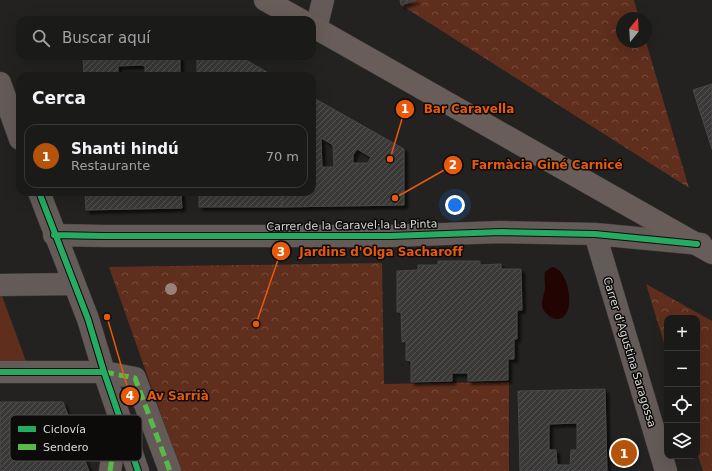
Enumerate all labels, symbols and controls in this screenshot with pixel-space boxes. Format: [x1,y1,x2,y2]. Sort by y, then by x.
north arrow [616,12,652,48]
search box [16,16,316,60]
icon: search [30,27,52,49]
text: Buscar aquí [62,29,150,47]
text: Cerca [32,88,86,108]
callout: Bar Caravella [395,97,522,121]
text: 1 [401,102,409,116]
text: Bar Caravella [424,102,514,116]
text: Shanti hindú [71,140,179,158]
text: 1 [41,149,51,164]
text: 70 m [266,149,299,164]
callout: Farmàcia Giné Carnicé [443,153,630,177]
text: Restaurante [71,158,150,173]
text: 2 [449,158,457,172]
text: Farmàcia Giné Carnicé [471,158,623,172]
your location [445,195,465,215]
street label: Carrer de la Caravel·la La Pinta [266,218,438,233]
callout: Jardins d'Olga Sacharoff [271,239,470,263]
text: 3 [277,245,285,259]
text: Jardins d'Olga Sacharoff [298,245,464,259]
street label: Carrer d'Agustina Saragossa [600,275,659,429]
map controls [664,315,700,459]
button: + [664,315,700,351]
button: − [664,351,700,387]
callout: Av Sarrià [120,384,217,408]
button: locate [664,387,700,423]
text: 4 [126,389,134,403]
text: Av Sarrià [147,389,209,403]
legend [10,415,142,461]
text: Ciclovía [43,423,86,436]
button: layers [664,423,700,459]
pin: 1 [611,438,637,468]
text: Sendero [43,441,89,454]

